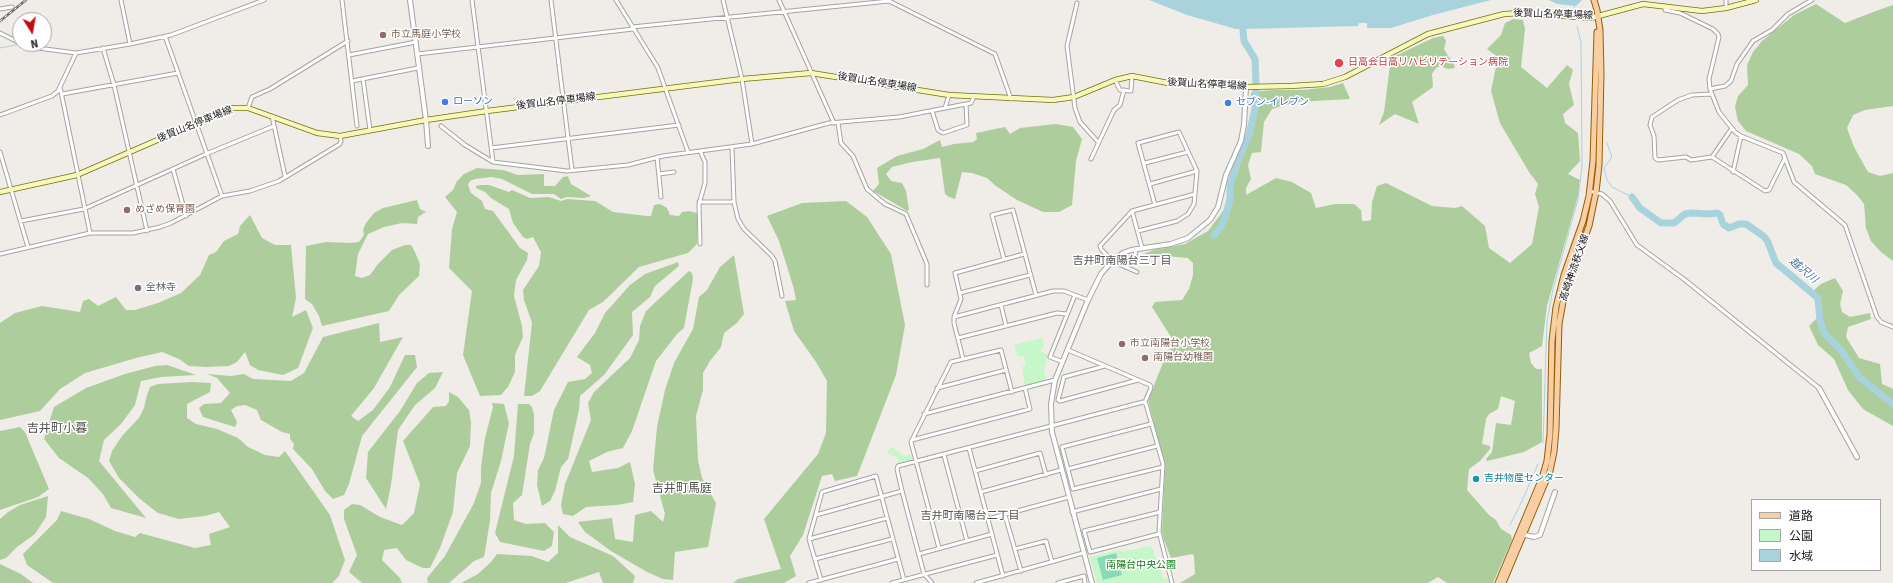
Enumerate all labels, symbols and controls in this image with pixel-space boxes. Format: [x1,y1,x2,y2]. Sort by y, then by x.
street label: 後賀山名停車場線 [1513,8,1593,22]
north arrow [12,12,52,52]
place label: 市立馬庭小学校 [391,29,461,41]
marker: 市立馬庭小学校 [378,30,388,40]
text: N [29,35,39,51]
marker: 日高会日高リハビリテーション病院 [1333,57,1345,69]
place label: 日高会日高リハビリテーション病院 [1348,57,1508,69]
street label: 後賀山名停車場線 [837,71,917,95]
street label: 後賀山名停車場線 [1167,77,1247,93]
street label: 後賀山名停車場線 [516,91,596,113]
place label: ローソン [453,96,493,108]
marker: ローソン [440,97,450,107]
place label: セブン-イレブン [1236,97,1309,109]
marker: セブン-イレブン [1223,98,1233,108]
street label: 後賀山名停車場線 [156,104,234,146]
place label: めざめ保育園 [135,204,195,216]
marker: めざめ保育園 [122,205,132,215]
street label: 高崎神流秩父線 [1558,233,1592,303]
district label: 吉井町南陽台三丁目 [1073,255,1171,269]
water label: 越沢川 [1786,255,1820,287]
place label: 全林寺 [146,282,176,294]
marker: 全林寺 [133,283,143,293]
place label: 市立南陽台小学校 [1130,338,1210,350]
marker: 市立南陽台小学校 [1117,339,1127,349]
place label: 南陽台幼稚園 [1153,352,1213,364]
marker: 南陽台幼稚園 [1140,353,1150,363]
district label: 吉井町小暮 [27,422,87,436]
place label: 吉井物産センター [1484,473,1564,485]
marker: 吉井物産センター [1471,474,1481,484]
district label: 吉井町馬庭 [652,482,712,496]
legend [1751,499,1881,571]
text: 道路 [1789,508,1813,525]
district label: 吉井町南陽台二丁目 [921,510,1019,524]
text: 公園 [1789,528,1813,545]
text: 水域 [1789,548,1813,565]
park label: 南陽台中央公園 [1106,560,1176,572]

